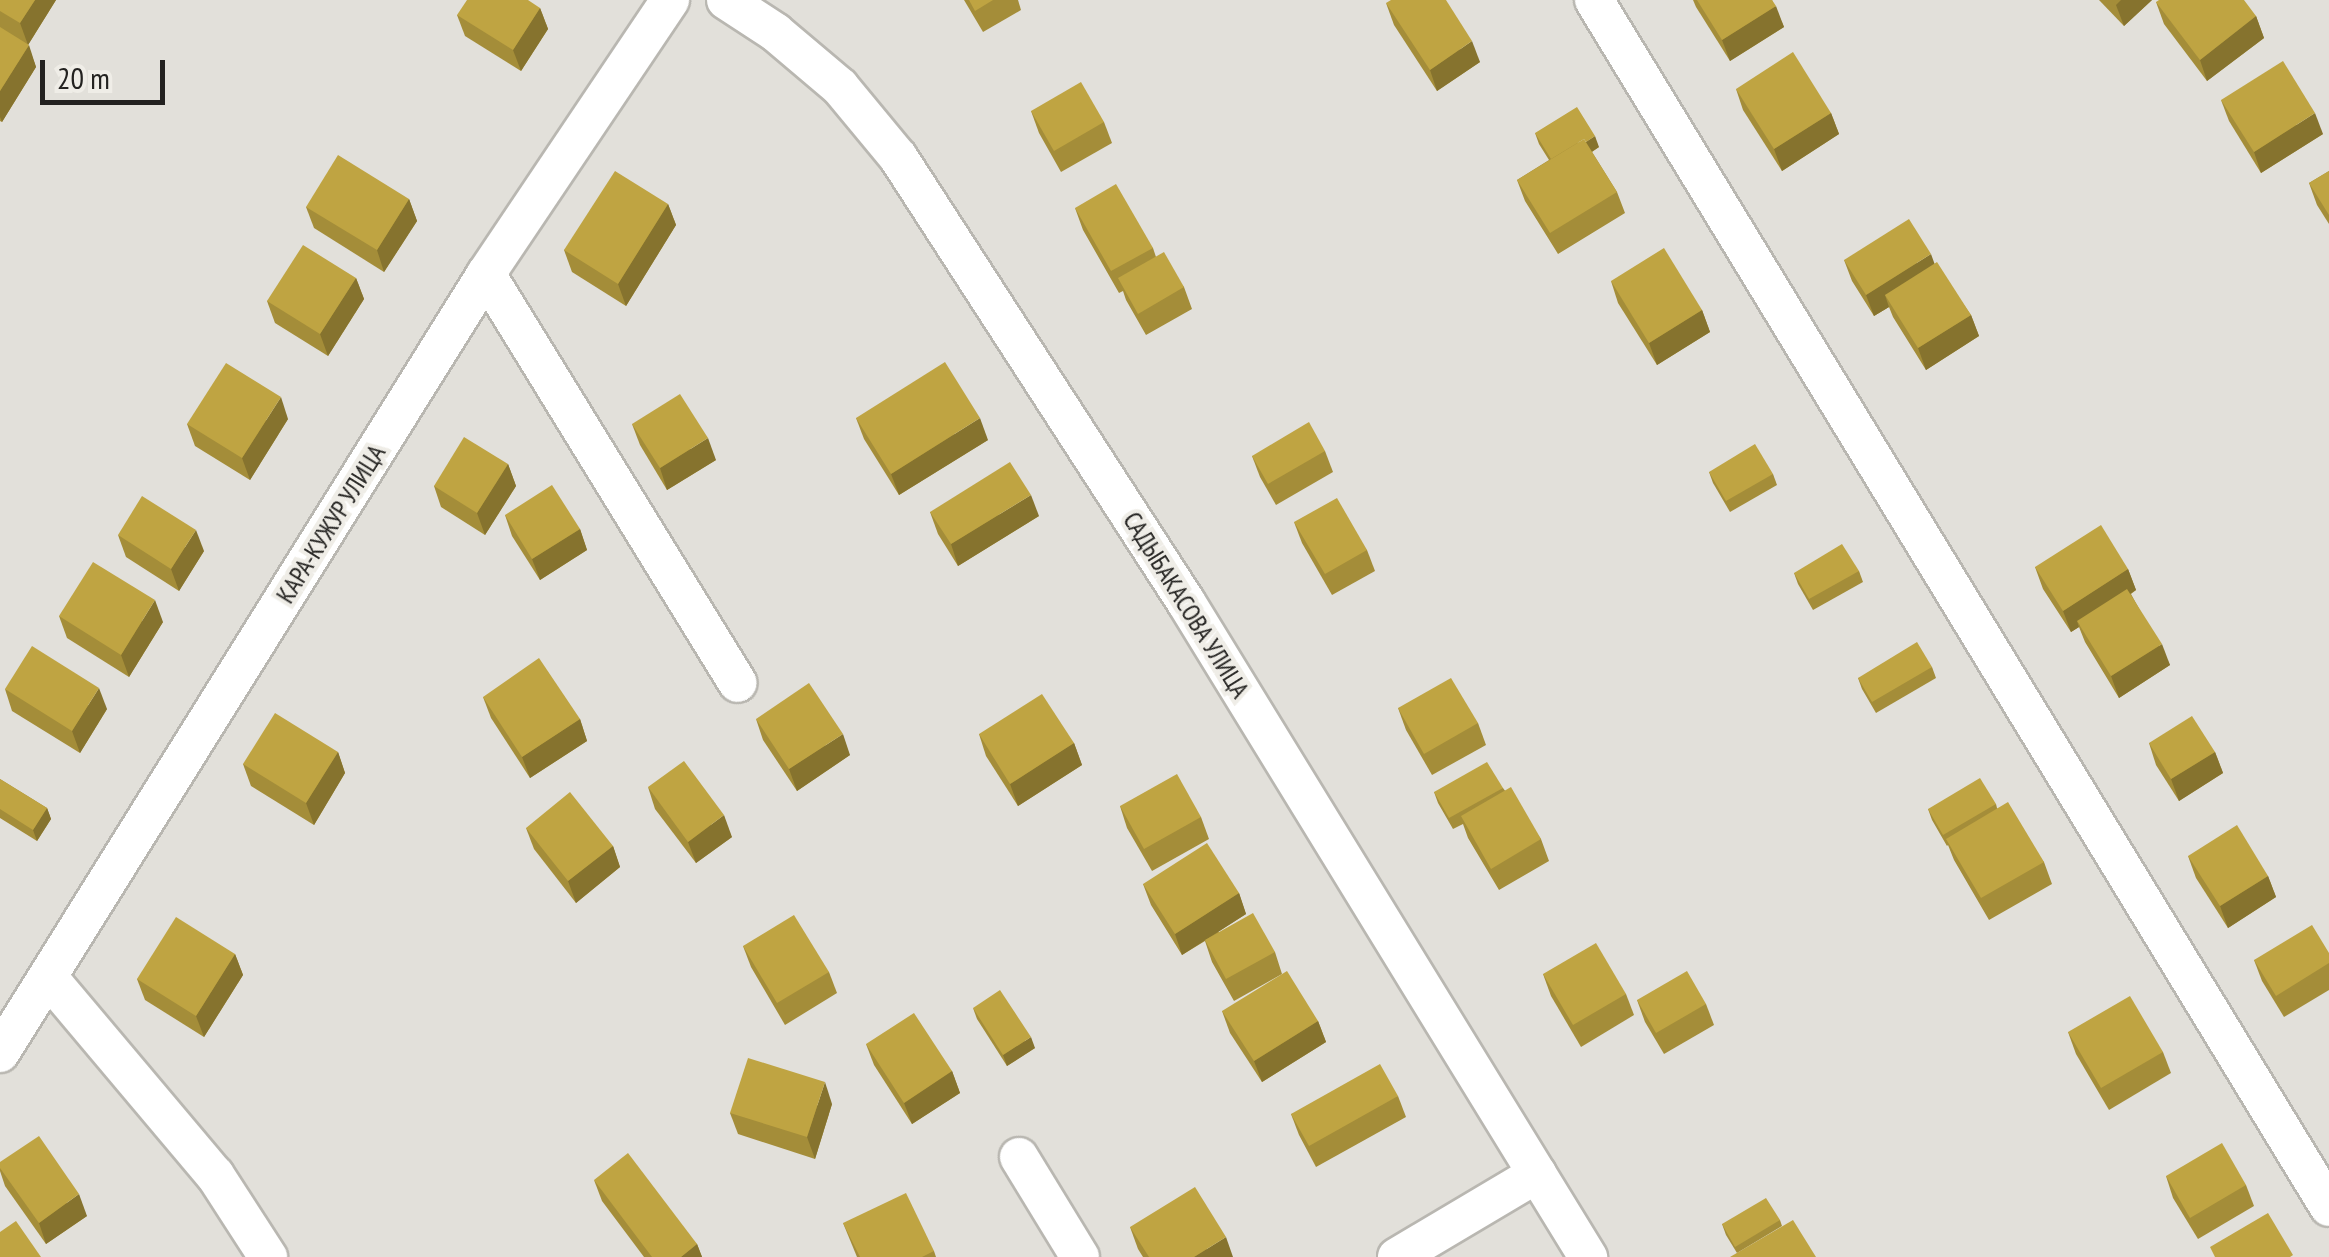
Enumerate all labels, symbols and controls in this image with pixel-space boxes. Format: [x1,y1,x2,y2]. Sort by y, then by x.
scale bar [45,40,170,102]
text: 20 m [57,58,110,97]
street label: КАРА-КУЖУР УЛИЦА [270,439,392,609]
street label: САДЫБАКАСОВА УЛИЦА [1116,506,1256,704]

